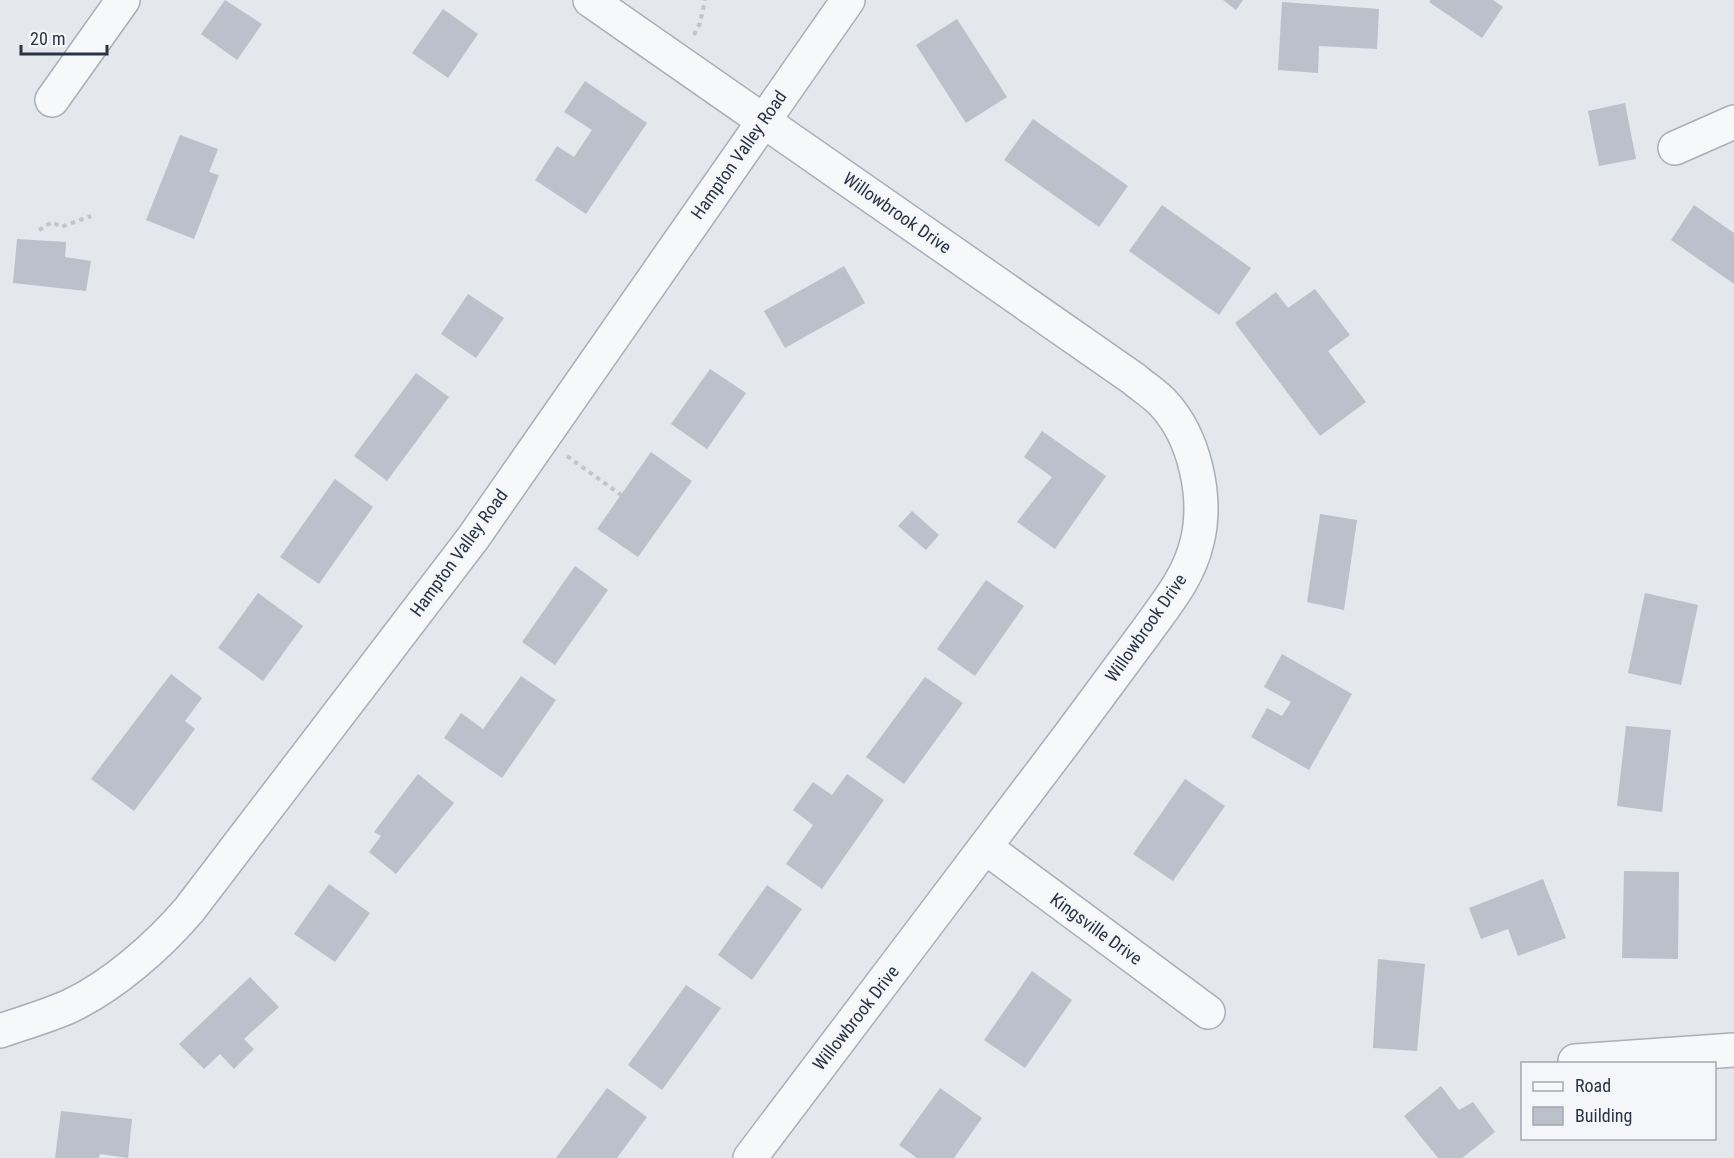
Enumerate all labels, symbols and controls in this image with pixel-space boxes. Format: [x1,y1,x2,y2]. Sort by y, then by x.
scale bar [21,18,106,56]
text: 20 m [30,28,65,49]
street label: Hampton Valley Road [686,86,791,223]
street label: Willowbrook Drive [839,167,955,258]
street label: Hampton Valley Road [405,485,512,620]
street label: Willowbrook Drive [1100,570,1191,686]
street label: Kingsville Drive [1046,888,1146,969]
street label: Willowbrook Drive [808,961,903,1074]
legend [1521,1062,1716,1140]
text: Road [1575,1075,1611,1096]
text: Building [1575,1105,1632,1126]

